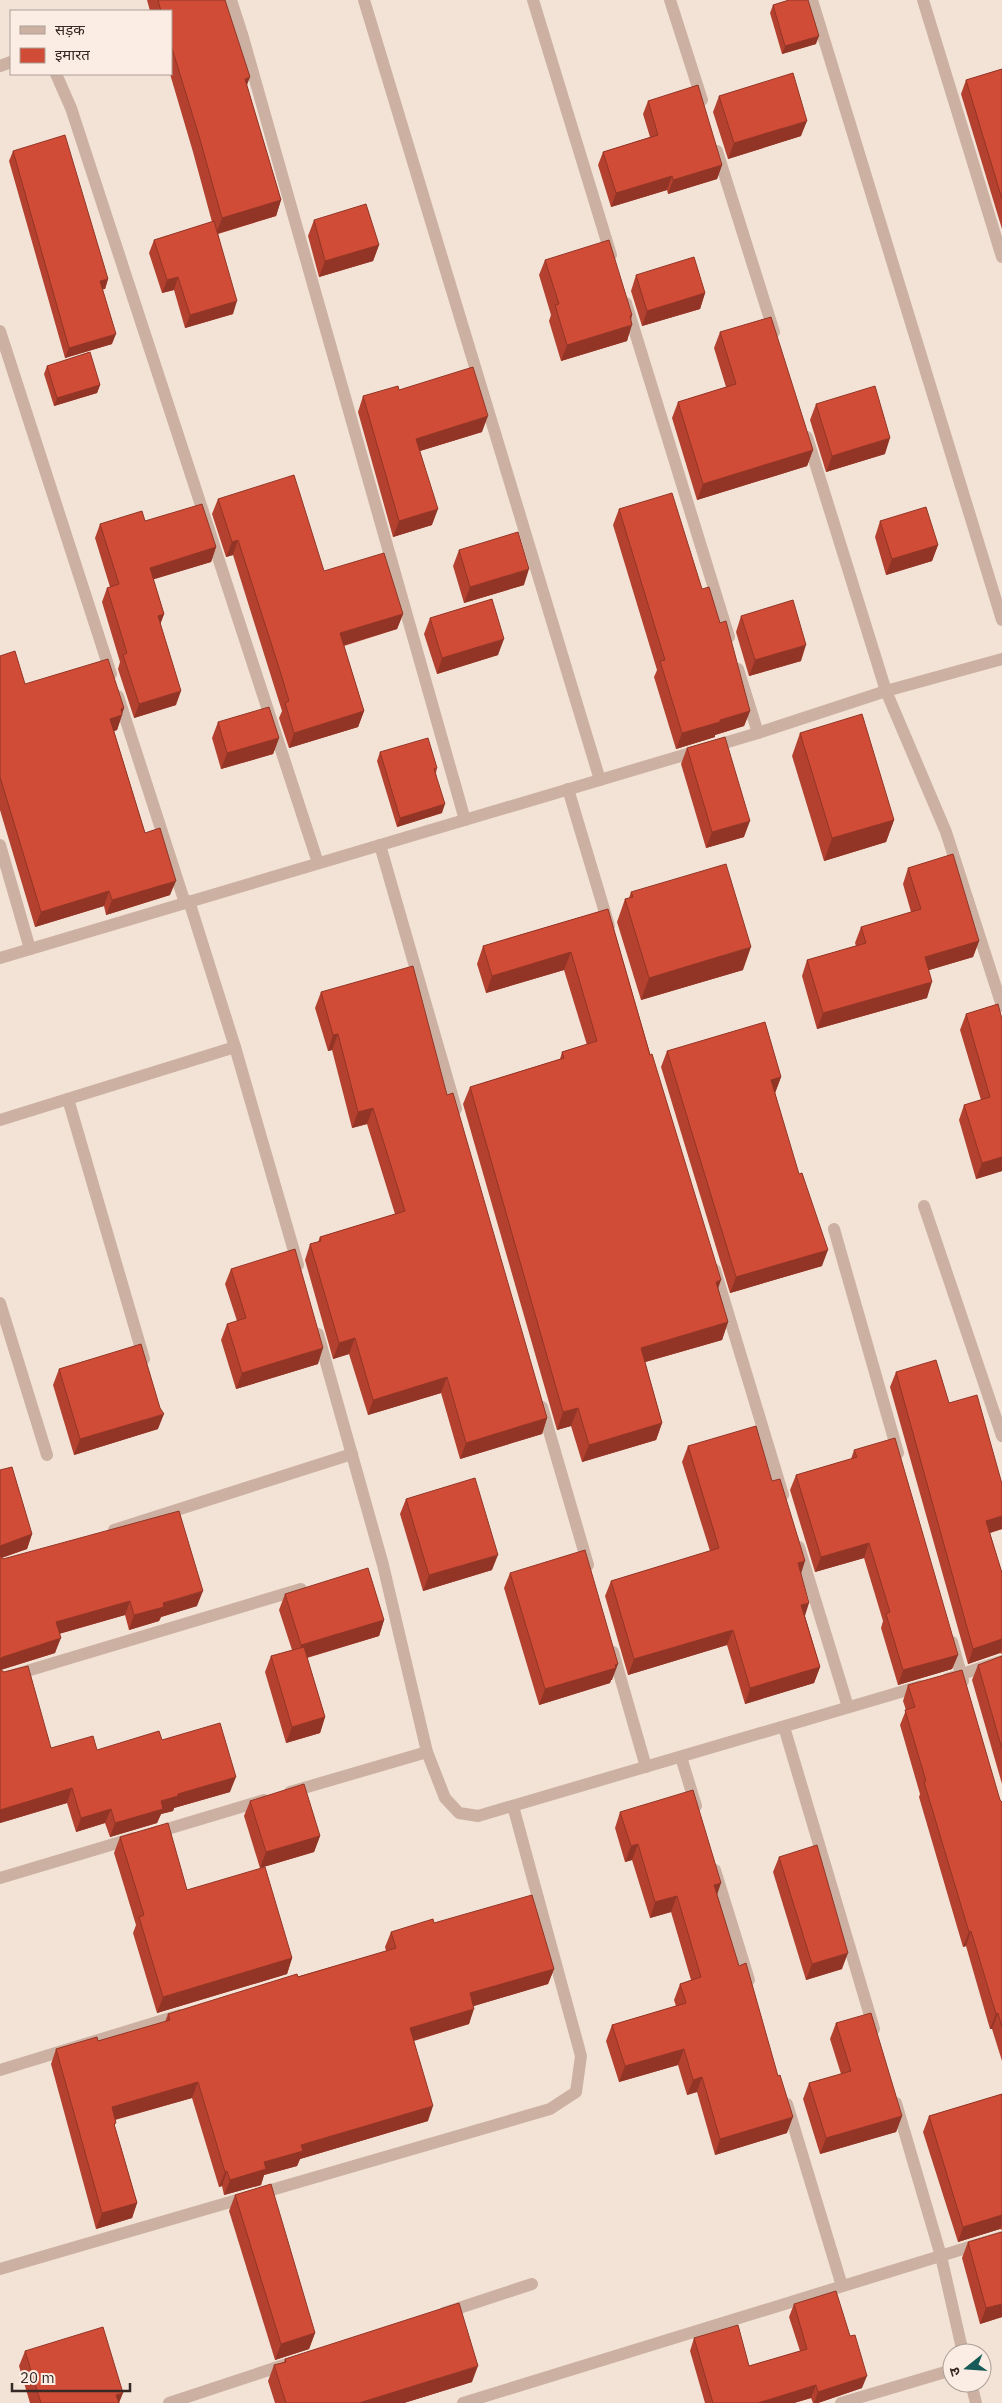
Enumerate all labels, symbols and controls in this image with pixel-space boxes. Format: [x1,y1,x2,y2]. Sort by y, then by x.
legend [10,10,172,75]
text: सड़क [55,20,85,39]
text: इमारत [55,45,90,64]
north arrow [942,2343,992,2393]
scale bar [12,2360,130,2392]
text: उ [945,2364,964,2378]
text: 20 m [20,2368,55,2387]

